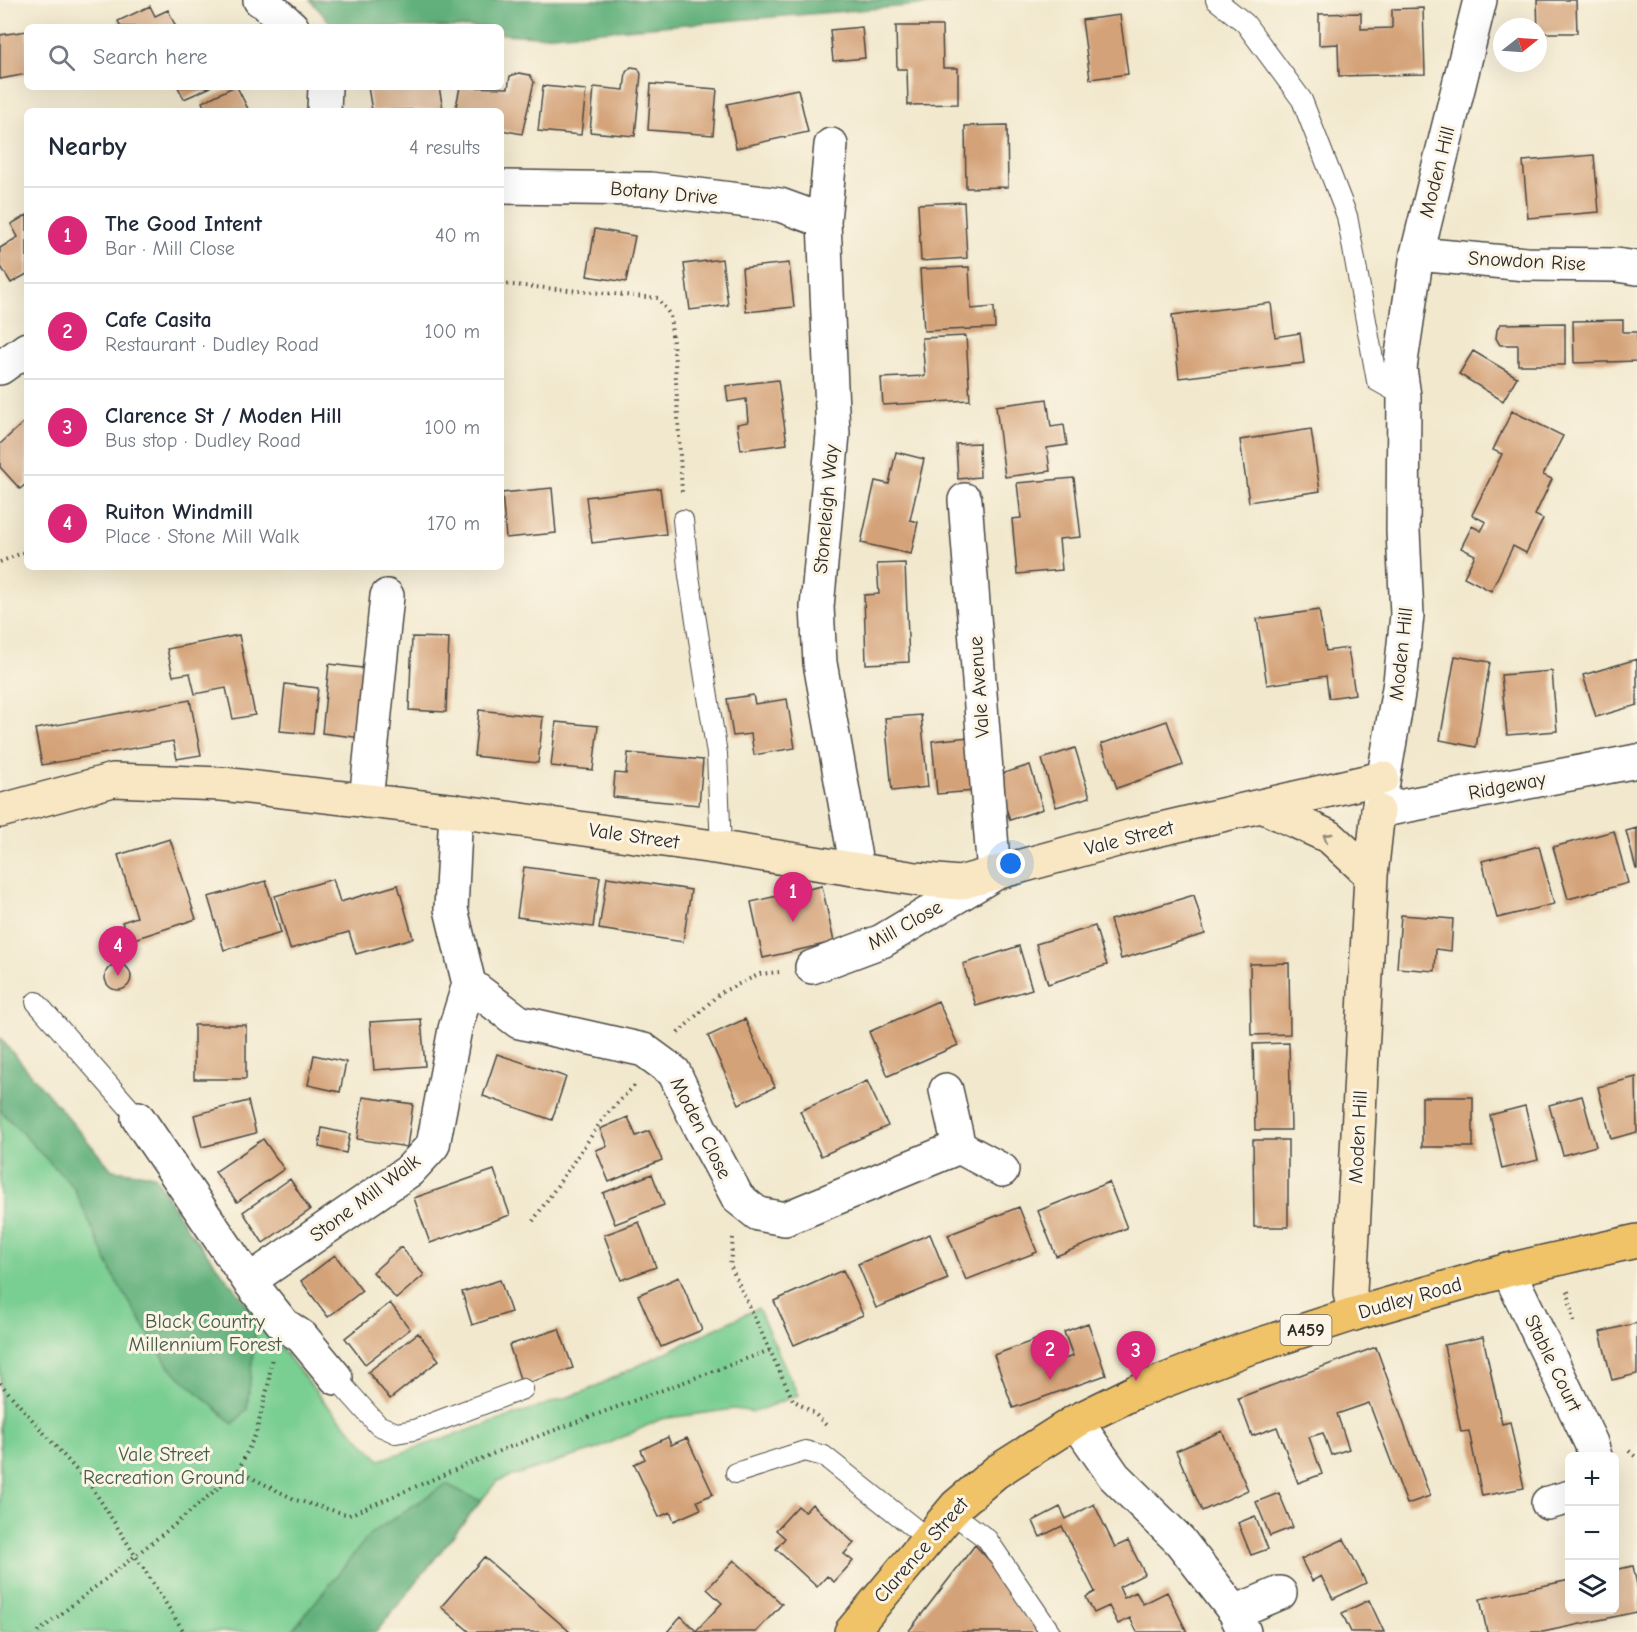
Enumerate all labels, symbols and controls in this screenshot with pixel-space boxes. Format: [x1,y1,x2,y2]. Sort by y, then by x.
north arrow [1493,18,1547,72]
search box [24,24,504,90]
icon: search [45,41,78,74]
text: Search here [93,44,208,70]
street label: Moden Hill [1415,124,1459,220]
text: Nearby [48,132,127,162]
text: 4 results [409,136,480,159]
street label: Botany Drive [609,177,719,209]
text: The Good Intent [105,211,262,237]
text: 1 [64,224,71,247]
text: 40 m [435,224,480,247]
text: Bar · Mill Close [105,237,235,260]
street label: Snowdon Rise [1468,246,1586,276]
text: Cafe Casita [105,307,212,333]
text: 2 [63,320,72,343]
text: 100 m [425,320,480,343]
text: Restaurant · Dudley Road [105,333,319,356]
text: Clarence St / Moden Hill [105,403,342,429]
text: 3 [63,416,72,439]
text: 100 m [425,416,480,439]
text: Bus stop · Dudley Road [105,429,301,452]
street label: Stoneleigh Way [809,443,843,575]
text: Ruiton Windmill [105,499,253,525]
text: 4 [63,512,72,535]
text: 170 m [427,512,480,535]
text: Place · Stone Mill Walk [105,525,299,548]
street label: Moden Hill [1385,606,1417,702]
street label: Vale Avenue [964,635,994,739]
street label: Ridgeway [1466,767,1548,805]
street label: Vale Street [1082,816,1177,860]
street label: Vale Street [587,818,682,854]
one-way arrow [1323,833,1333,845]
your location [996,849,1025,878]
pin: 1 [774,872,812,922]
street label: Mill Close [864,895,946,955]
pin: 4 [98,926,138,976]
street label: Moden Close [666,1073,736,1183]
street label: Moden Hill [1344,1090,1372,1184]
street label: Stone Mill Walk [306,1149,425,1247]
street label: Dudley Road [1356,1272,1464,1324]
park label: Black Country Millennium Forest [129,1310,283,1356]
street label: Stable Court [1520,1311,1587,1416]
road number: A459 [1280,1315,1332,1345]
pin: 2 [1030,1330,1070,1380]
pin: 3 [1116,1332,1156,1381]
park label: Vale Street Recreation Ground [83,1443,245,1489]
map controls [1565,1452,1619,1614]
button: + [1565,1452,1619,1506]
street label: Clarence Street [869,1492,974,1607]
button: − [1565,1506,1619,1560]
button: layers [1565,1560,1619,1614]

